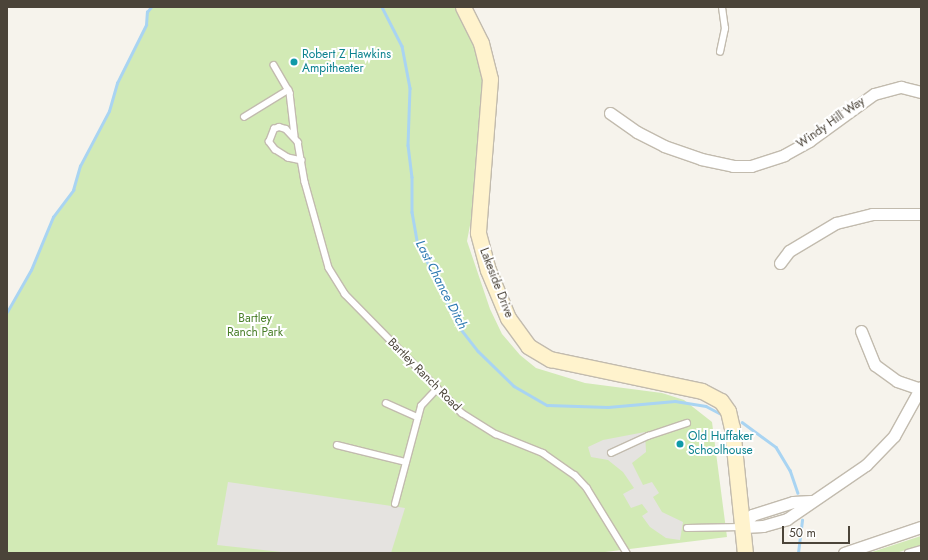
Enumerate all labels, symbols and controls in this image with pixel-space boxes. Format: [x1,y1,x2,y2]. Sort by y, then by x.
place label: Robert Z Hawkins Ampitheater [302,48,391,76]
marker: Robert Z Hawkins Ampitheater [289,57,299,67]
street label: Windy Hill Way [794,94,868,152]
water label: Last Chance Ditch [412,238,470,332]
street label: Lakeside Drive [476,246,516,320]
park label: Bartley Ranch Park [227,312,283,340]
street label: Bartley Ranch Road [384,335,464,415]
place label: Old Huffaker Schoolhouse [688,430,754,458]
marker: Old Huffaker Schoolhouse [675,439,685,449]
scale bar [784,518,852,544]
text: 50 m [789,524,816,542]

